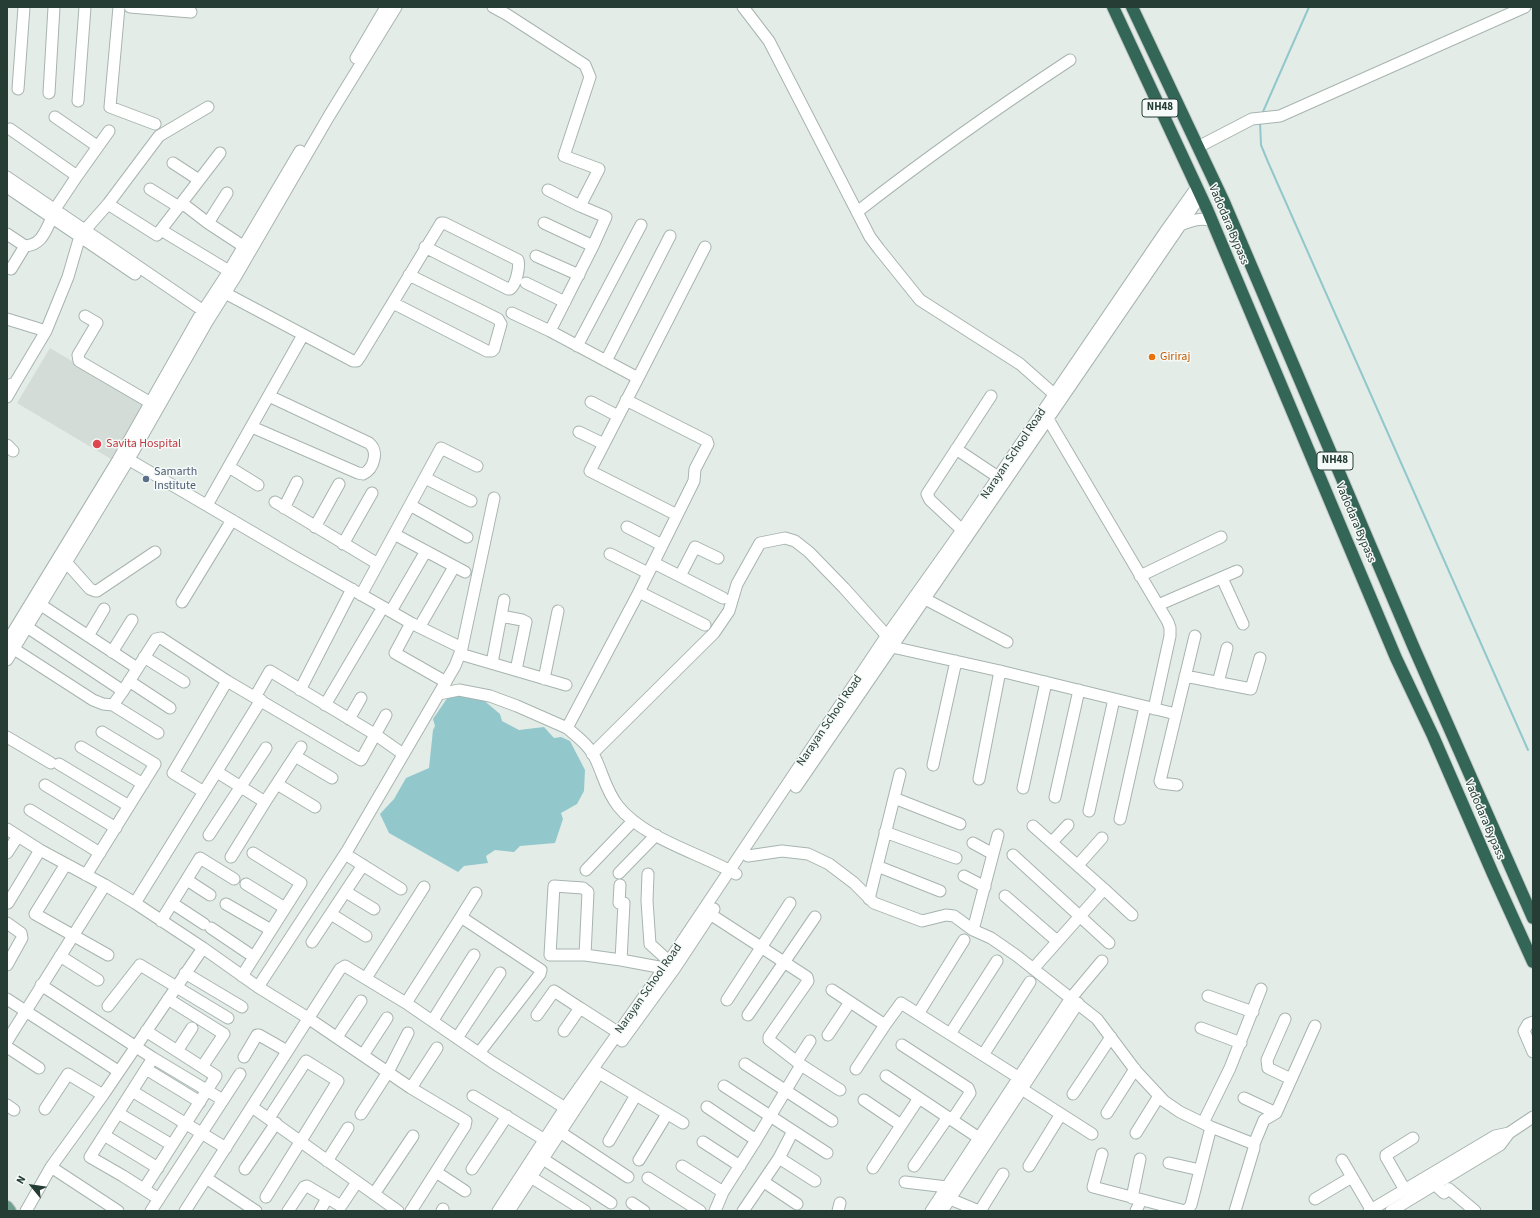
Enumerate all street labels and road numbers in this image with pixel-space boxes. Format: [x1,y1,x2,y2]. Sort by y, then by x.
road number: NH48 [1142,99,1178,117]
street label: Vadodara Bypass [1205,183,1251,267]
street label: Narayan School Road [978,406,1050,502]
road number: NH48 [1317,452,1353,470]
street label: Vadodara Bypass [1332,481,1378,565]
street label: Narayan School Road [794,673,866,769]
street label: Vadodara Bypass [1461,778,1507,862]
street label: Narayan School Road [612,941,686,1037]

